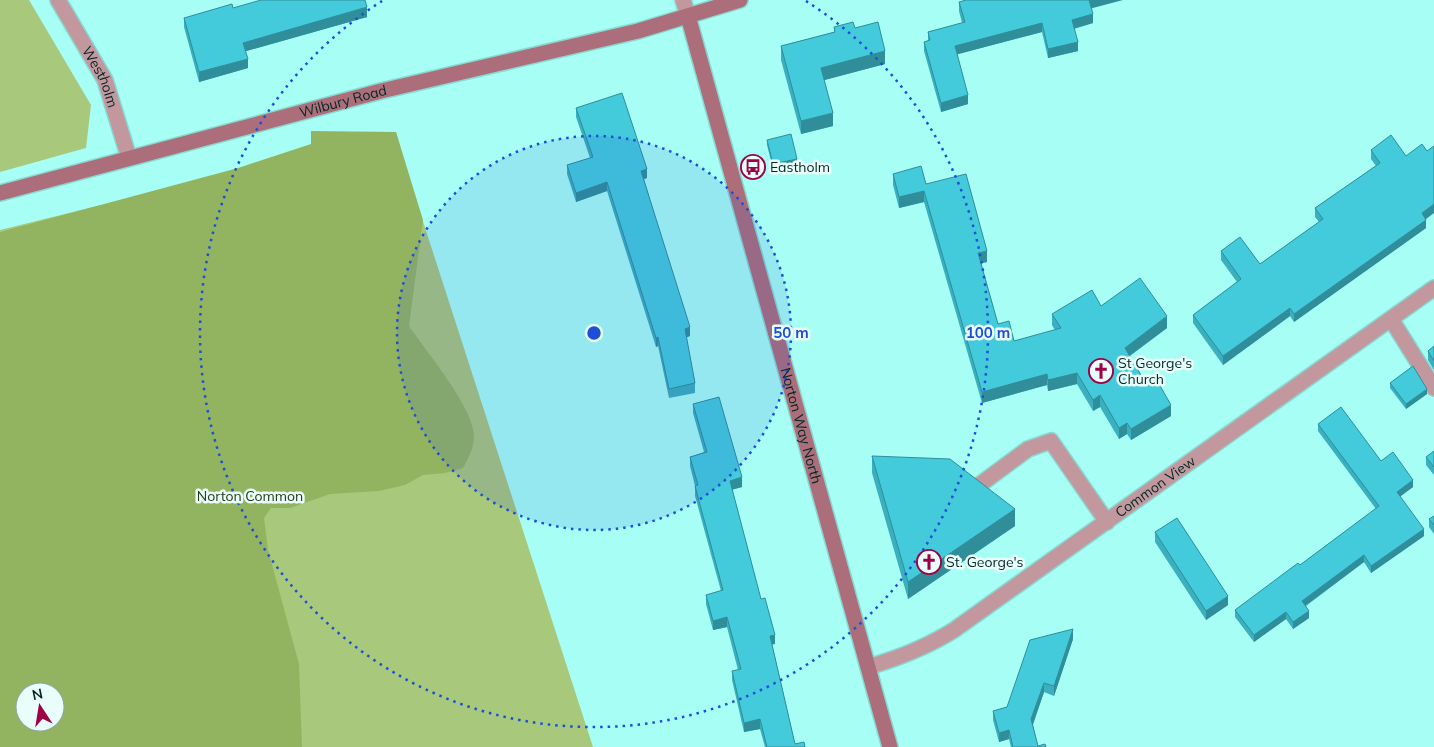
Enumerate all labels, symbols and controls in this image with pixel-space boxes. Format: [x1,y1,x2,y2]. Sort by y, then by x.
street label: Westholm [78,43,122,110]
street label: Wilbury Road [297,81,388,121]
bus stop icon: Eastholm [740,154,766,180]
place label: Eastholm [770,158,830,176]
text: 50 m [773,323,809,342]
text: 100 m [966,323,1010,342]
centre of rings [585,324,603,342]
place label: St George's Church [1118,354,1192,388]
church icon: St George's Church [1088,358,1114,384]
street label: Norton Way North [777,365,826,486]
street label: Common View [1112,452,1199,521]
park label: Norton Common [197,487,303,505]
church icon: St. George's [916,549,942,575]
place label: St. George's [946,553,1024,571]
north arrow [15,682,65,732]
text: N [30,684,44,704]

